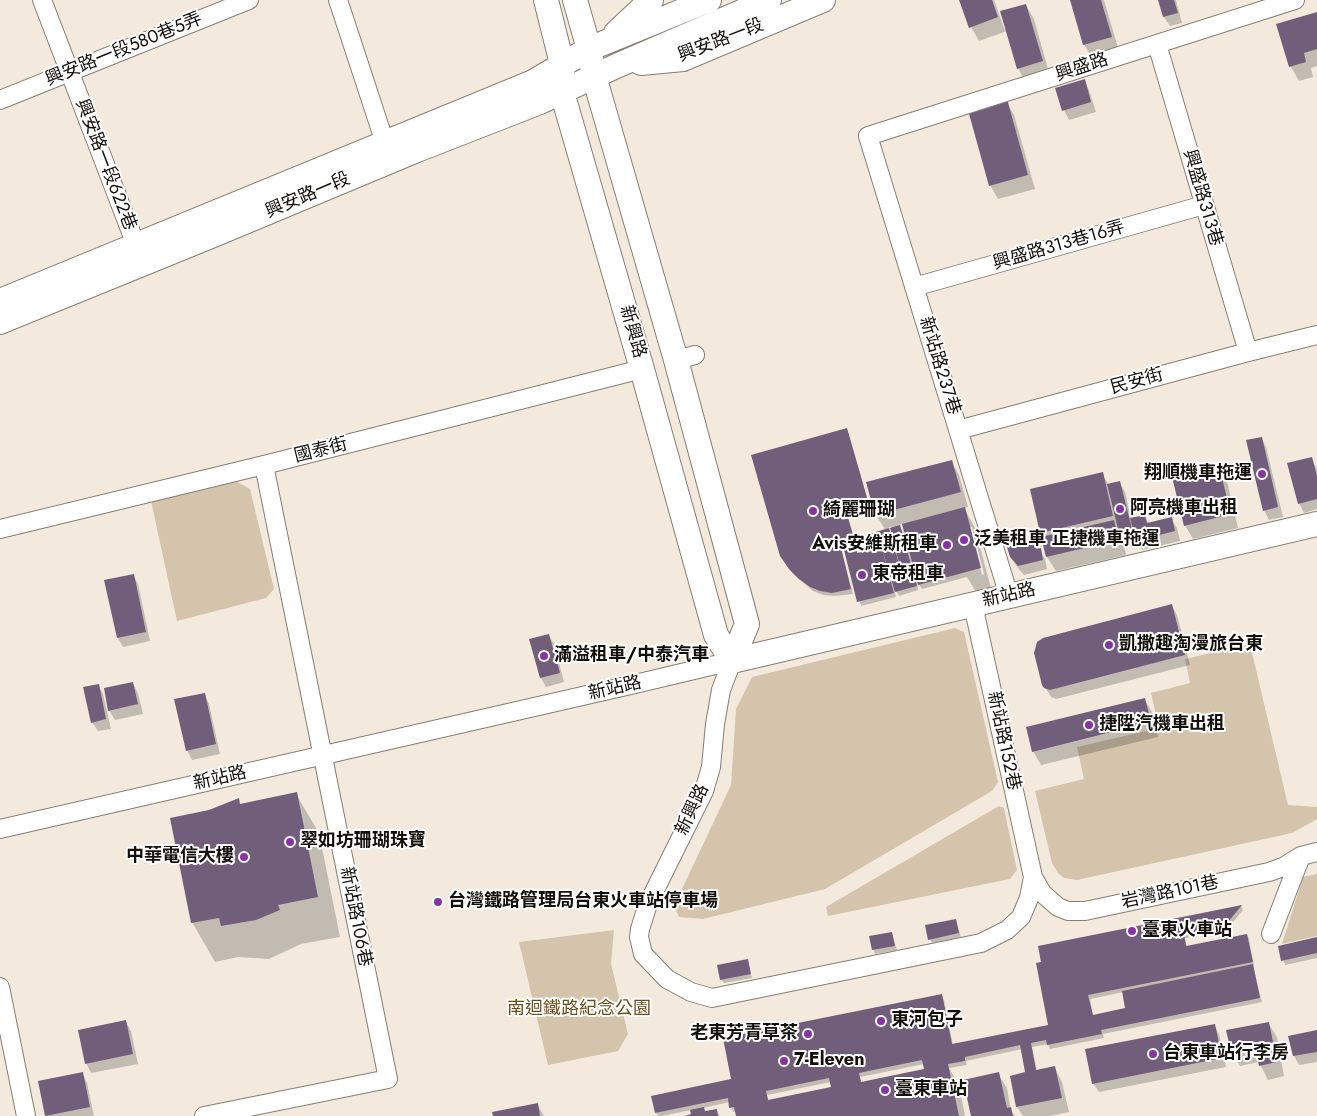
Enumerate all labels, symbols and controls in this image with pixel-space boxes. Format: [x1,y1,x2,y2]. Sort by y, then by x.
street label: 興安路一段580巷5弄 [43,9,205,91]
street label: 興安路一段 [675,15,767,67]
street label: 興盛路 [1053,49,1111,87]
street label: 興安路一段622巷 [70,96,140,234]
street label: 興盛路313巷 [1178,147,1226,249]
street label: 興安路一段 [262,168,354,224]
street label: 興盛路313巷16弄 [991,217,1127,275]
street label: 新興路 [614,303,650,361]
street label: 新站路237巷 [914,314,964,418]
street label: 民安街 [1108,365,1166,399]
street label: 國泰街 [292,434,350,468]
place label: 翔順機車拖運 [1144,463,1252,485]
marker: 翔順機車拖運 [1256,468,1268,480]
place label: 阿亮機車出租 [1130,498,1238,520]
place label: 綺麗珊瑚 [823,500,895,522]
marker: 阿亮機車出租 [1114,503,1126,515]
marker: 綺麗珊瑚 [807,505,819,517]
place label: 泛美租車 正捷機車拖運 [974,529,1159,551]
place label: Avis安維斯租車 [812,534,937,556]
marker: 泛美租車 正捷機車拖運 [958,534,970,546]
marker: Avis安維斯租車 [941,539,953,551]
place label: 東帝租車 [872,564,944,586]
marker: 東帝租車 [856,569,868,581]
street label: 新站路 [980,579,1038,613]
place label: 凱撒趣淘漫旅台東 [1119,634,1263,656]
marker: 凱撒趣淘漫旅台東 [1103,639,1115,651]
place label: 滿溢租車/中泰汽車 [554,645,709,667]
marker: 滿溢租車/中泰汽車 [538,650,550,662]
street label: 新站路 [586,672,644,706]
street label: 新站路152巷 [982,690,1024,792]
place label: 捷陞汽機車出租 [1099,714,1225,736]
marker: 捷陞汽機車出租 [1083,719,1095,731]
street label: 新站路 [191,762,249,796]
street label: 新興路 [672,781,714,839]
place label: 翠如坊珊瑚珠寶 [300,831,426,853]
marker: 翠如坊珊瑚珠寶 [284,836,296,848]
place label: 中華電信大樓 [126,846,234,868]
marker: 中華電信大樓 [238,851,250,863]
street label: 新站路106巷 [335,865,375,969]
street label: 岩灣路101巷 [1119,872,1221,914]
place label: 台灣鐵路管理局台東火車站停車場 [448,891,718,913]
marker: 台灣鐵路管理局台東火車站停車場 [432,896,444,908]
place label: 臺東火車站 [1142,920,1232,942]
marker: 臺東火車站 [1126,925,1138,937]
park label: 南迴鐵路紀念公園 [507,999,651,1021]
place label: 東河包子 [891,1010,963,1032]
marker: 東河包子 [875,1015,887,1027]
place label: 老東芳青草茶 [690,1023,798,1045]
marker: 老東芳青草茶 [802,1028,814,1040]
place label: 台東車站行李房 [1163,1043,1289,1065]
marker: 台東車站行李房 [1147,1048,1159,1060]
place label: 7-Eleven [794,1050,864,1072]
marker: 7-Eleven [778,1055,790,1067]
place label: 臺東車站 [895,1079,967,1101]
marker: 臺東車站 [879,1084,891,1096]

